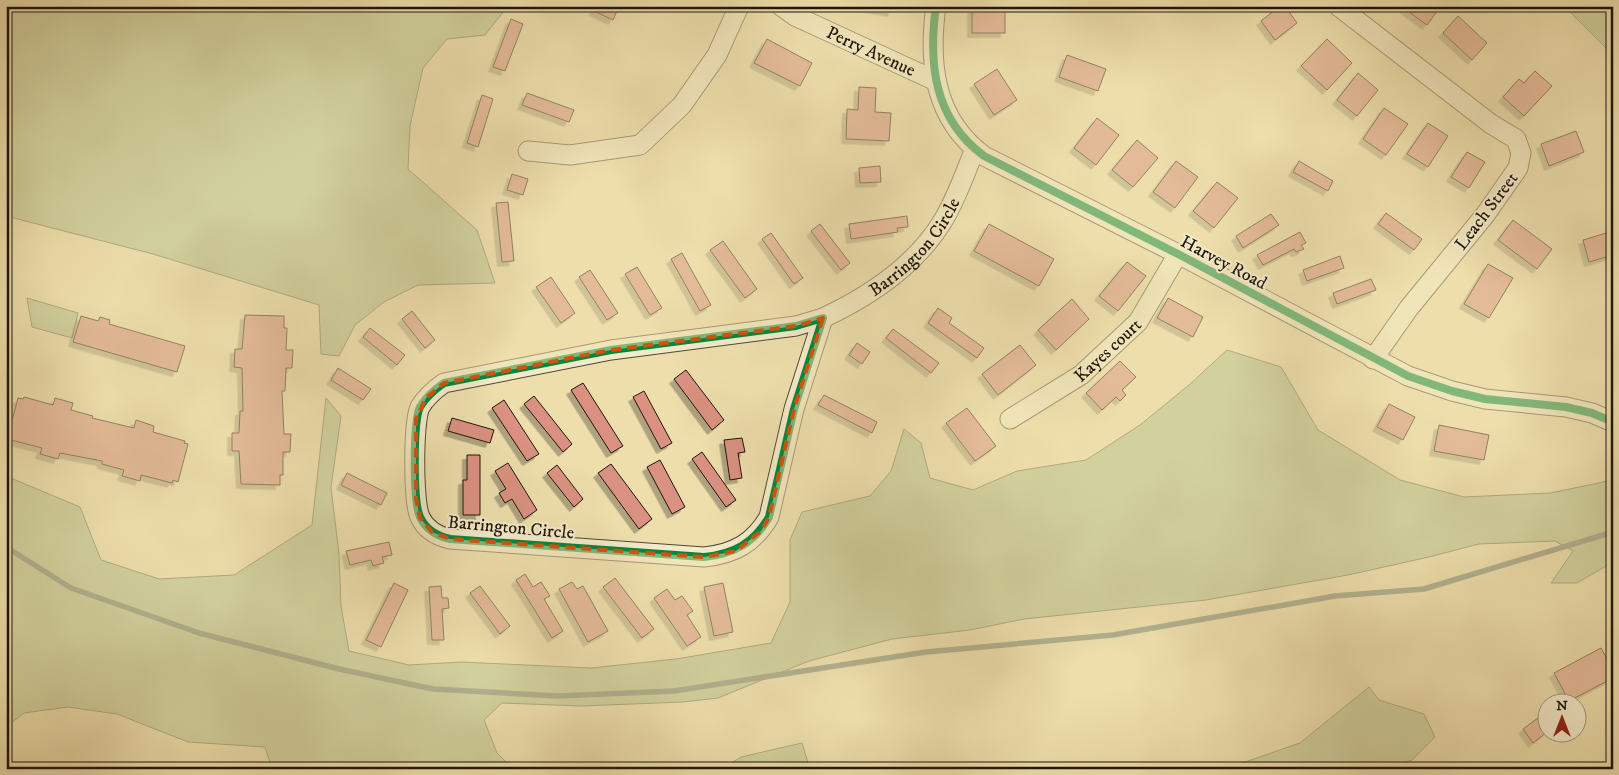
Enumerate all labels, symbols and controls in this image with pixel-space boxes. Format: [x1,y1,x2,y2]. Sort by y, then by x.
street label: Perry Avenue [823,22,919,82]
street label: Leach Street [1450,168,1523,255]
street label: Barrington Circle [865,195,965,302]
street label: Harvey Road [1177,231,1271,295]
street label: Kayes court [1070,314,1147,387]
street label: Barrington Circle [447,512,575,544]
north arrow [1536,692,1586,742]
text: N [1556,697,1568,715]

